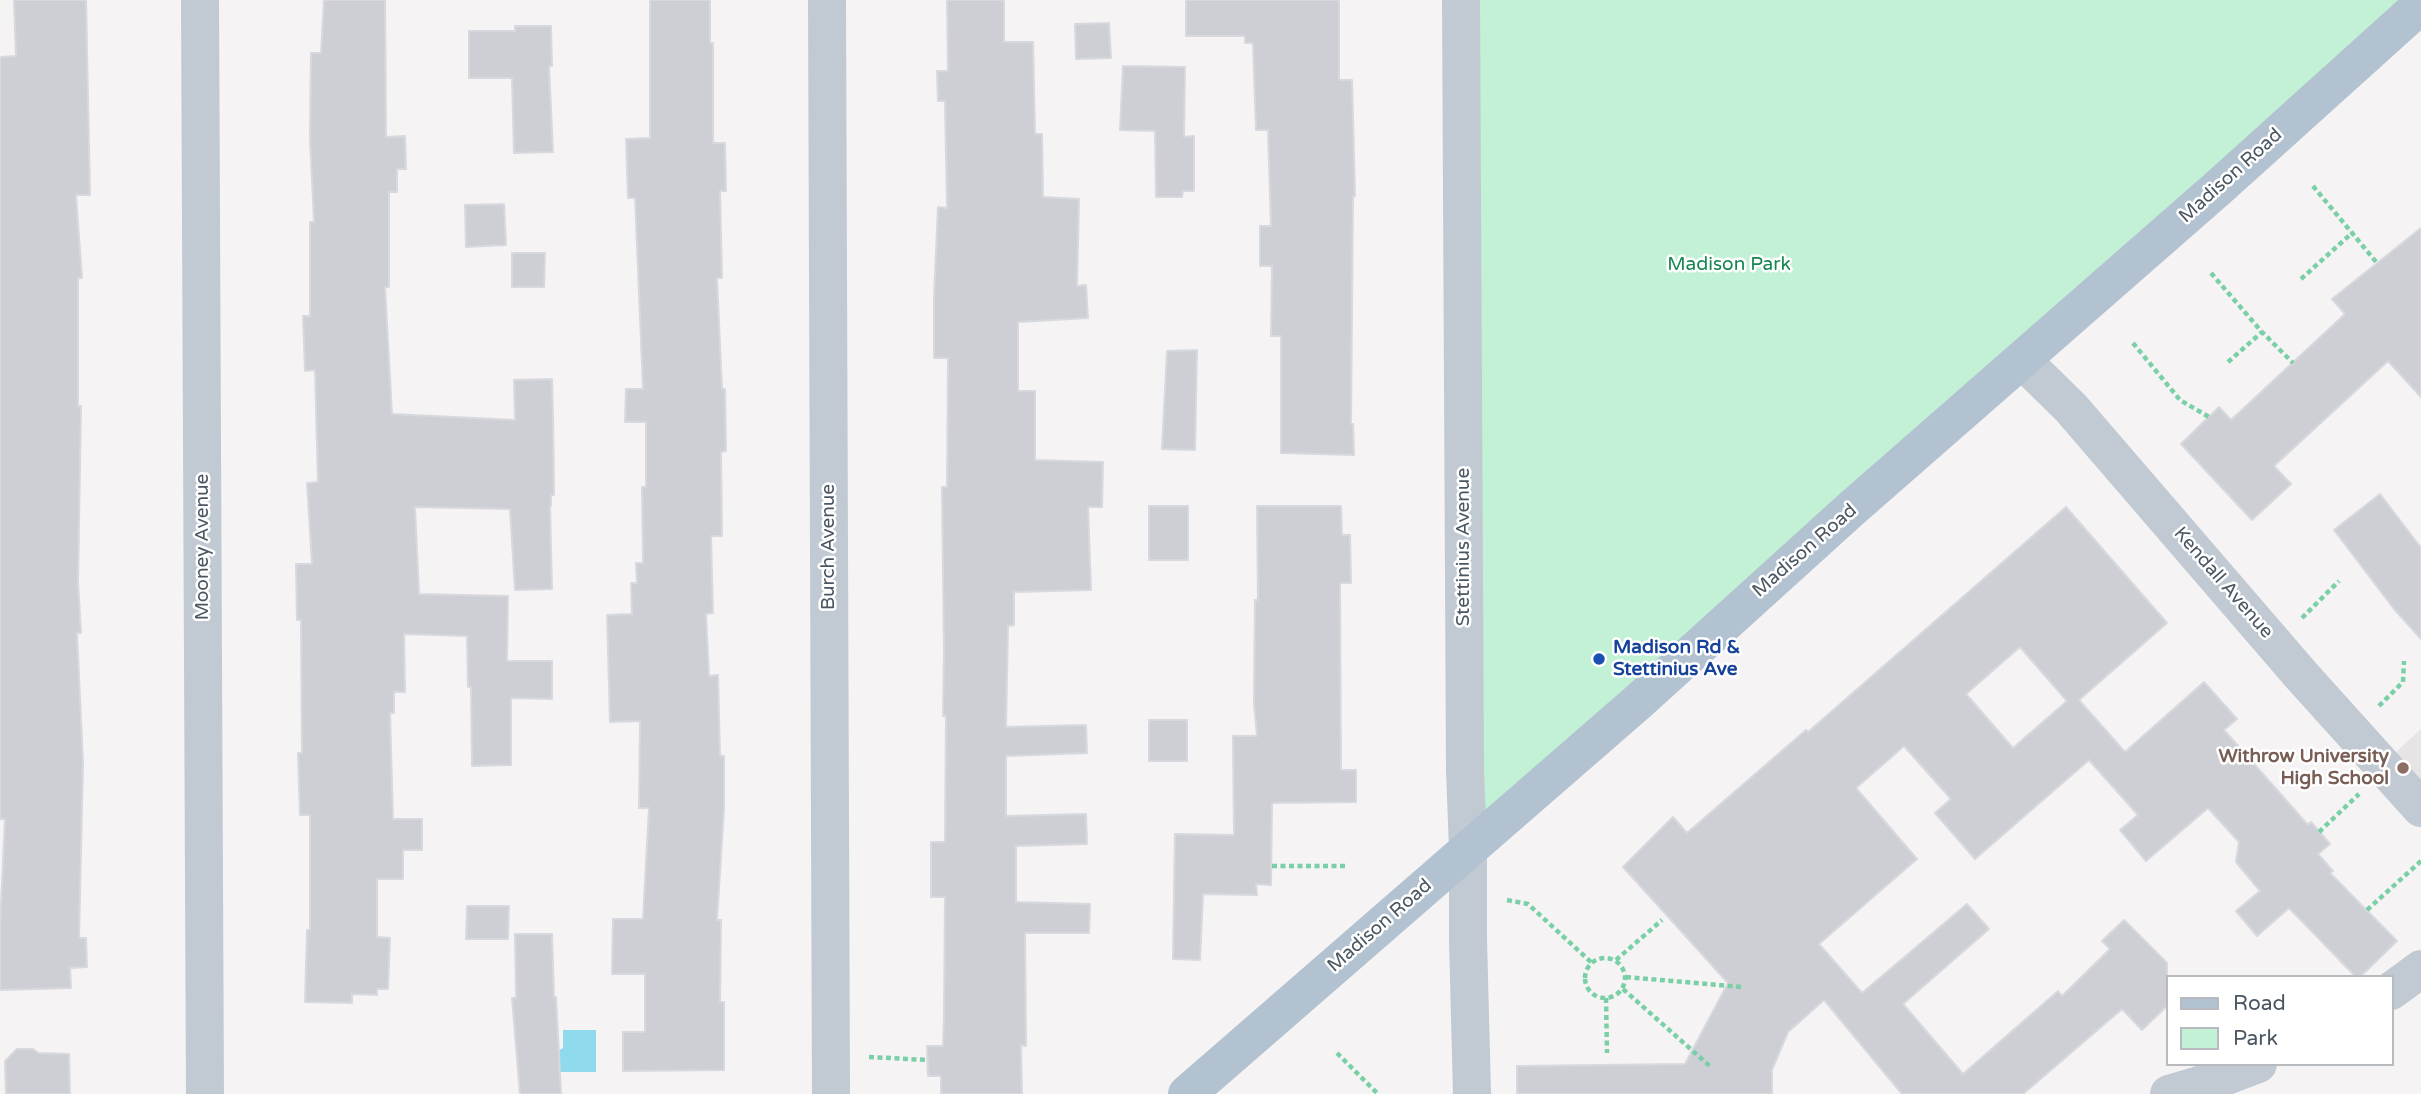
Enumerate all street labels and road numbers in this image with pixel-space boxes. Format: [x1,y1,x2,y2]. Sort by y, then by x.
street label: Madison Road [2175,124,2287,228]
street label: Stettinius Avenue [1453,468,1475,626]
street label: Mooney Avenue [192,474,214,620]
street label: Burch Avenue [818,484,840,610]
street label: Madison Road [1748,500,1862,602]
street label: Kendall Avenue [2168,523,2278,643]
street label: Madison Road [1323,875,1437,977]

